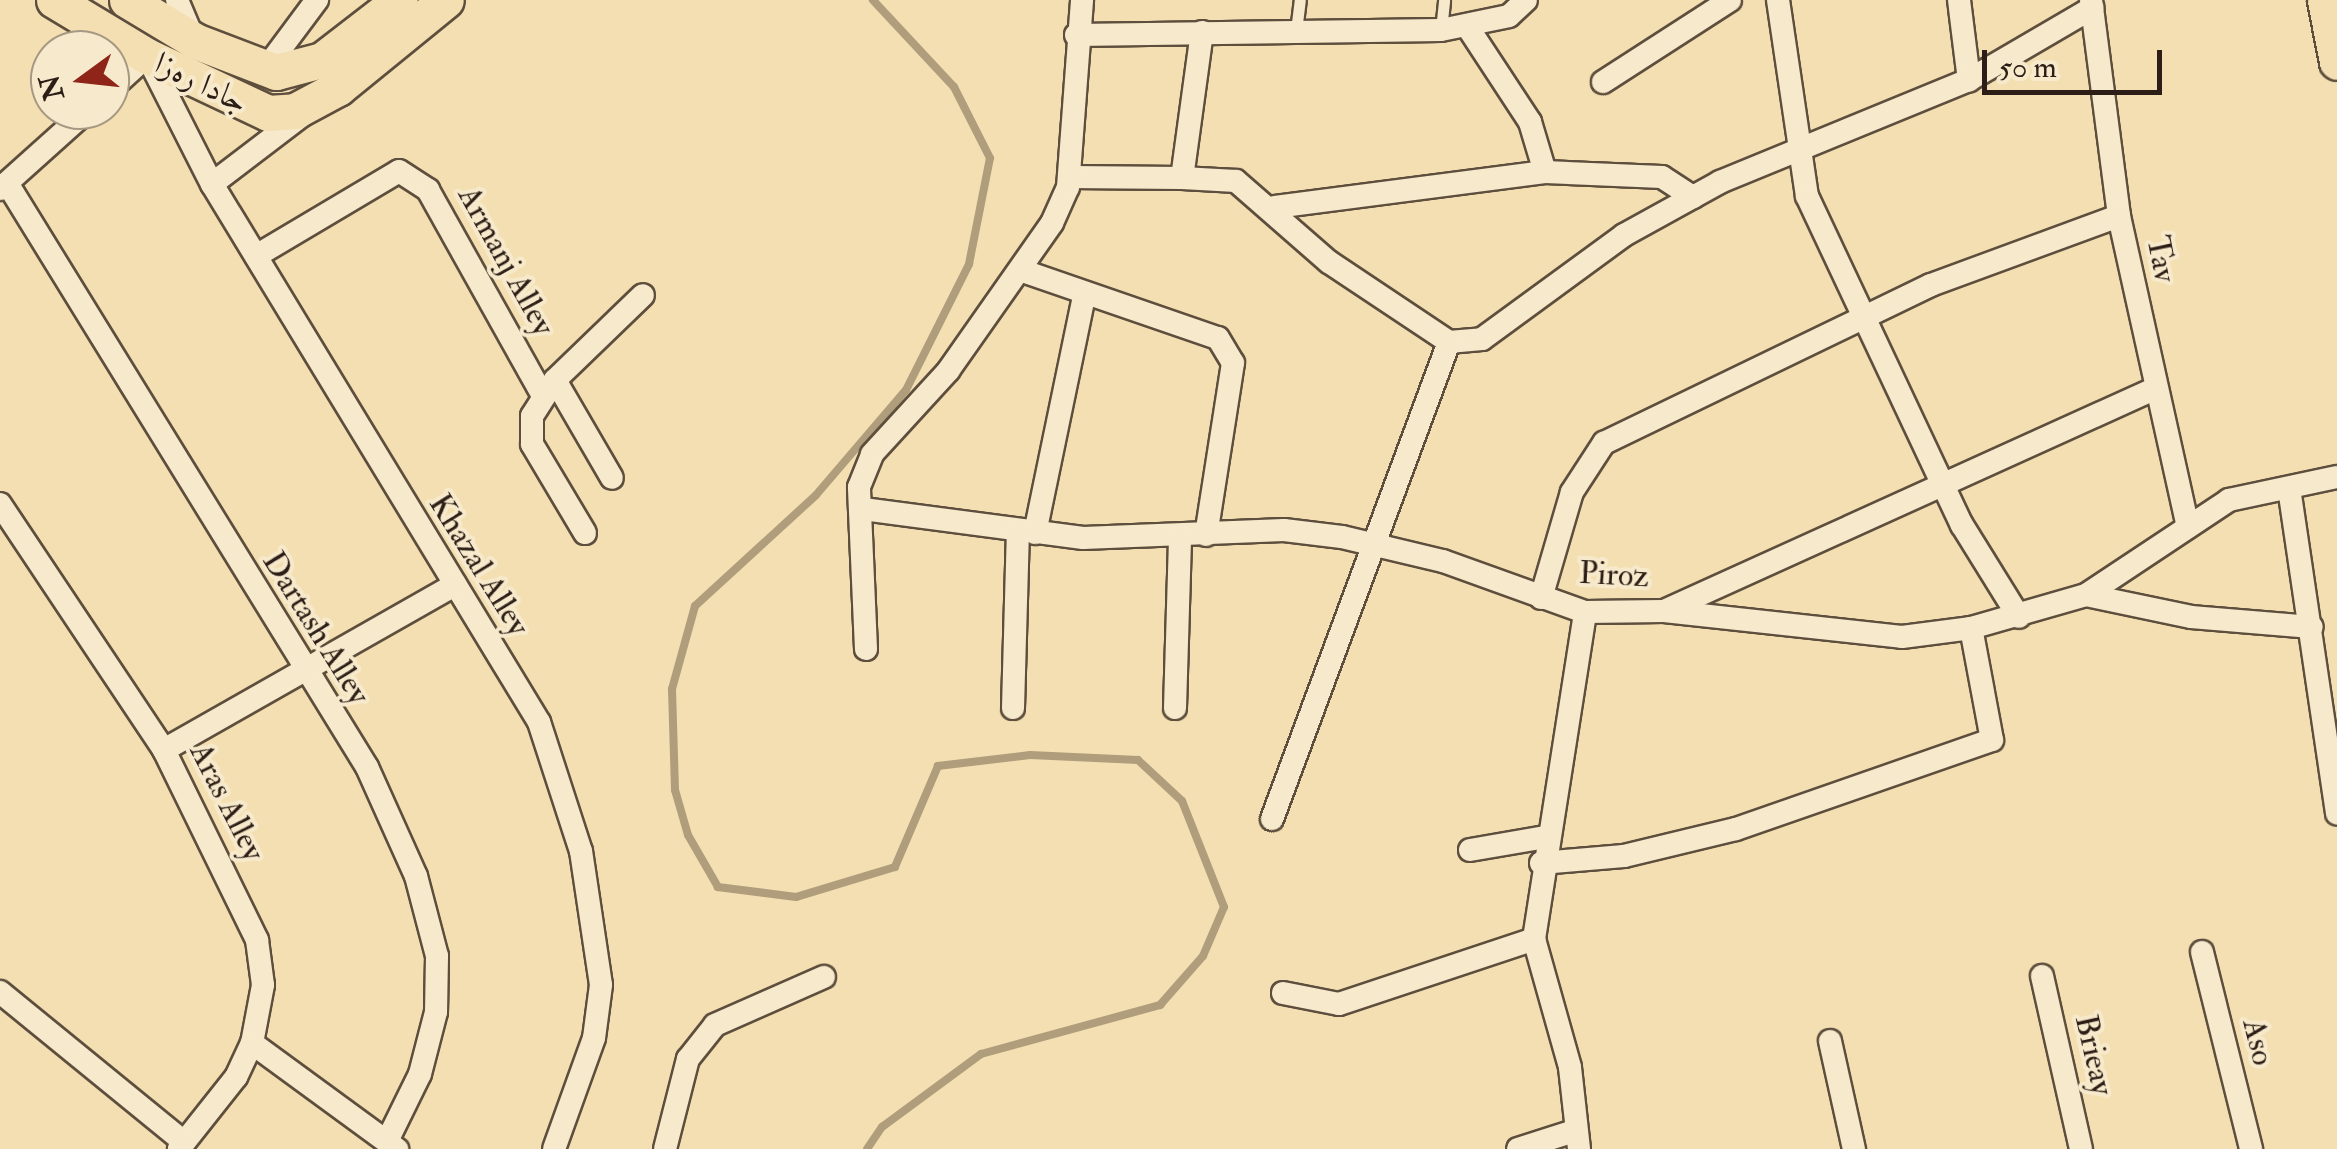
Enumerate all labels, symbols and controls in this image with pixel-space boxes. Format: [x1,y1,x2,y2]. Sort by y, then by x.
north arrow [30,30,130,130]
scale bar [1987,30,2167,92]
street label: جادا ره‌زا [148,44,254,122]
text: 50 m [1999,49,2057,86]
text: N [32,71,73,104]
street label: Armanj Alley [449,180,563,342]
street label: Tav [2138,232,2184,286]
street label: Khazal Alley [420,487,538,643]
street label: Dartash Alley [254,544,378,712]
street label: Piroz [1578,554,1650,596]
street label: Aras Alley [181,737,273,867]
street label: Brieay [2066,1011,2122,1099]
street label: Aso [2234,1015,2282,1069]

